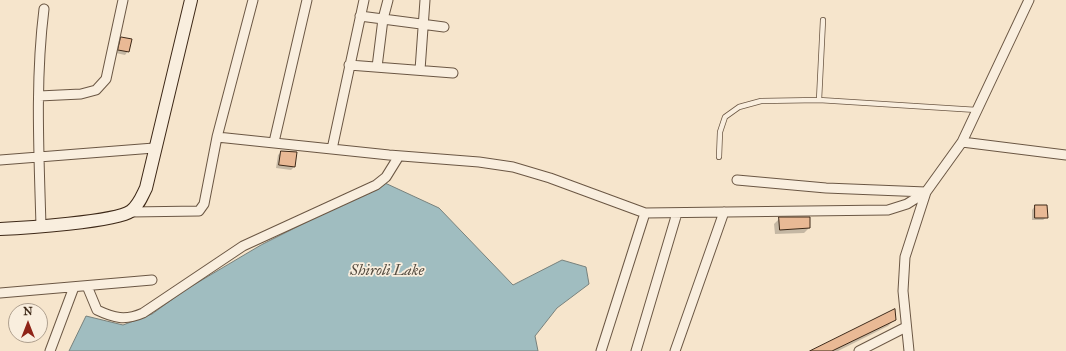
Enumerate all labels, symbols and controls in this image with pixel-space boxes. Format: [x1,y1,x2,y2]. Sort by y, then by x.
water label: Shiroli Lake [350,262,424,280]
north arrow [8,303,48,343]
text: N [23,305,33,318]

